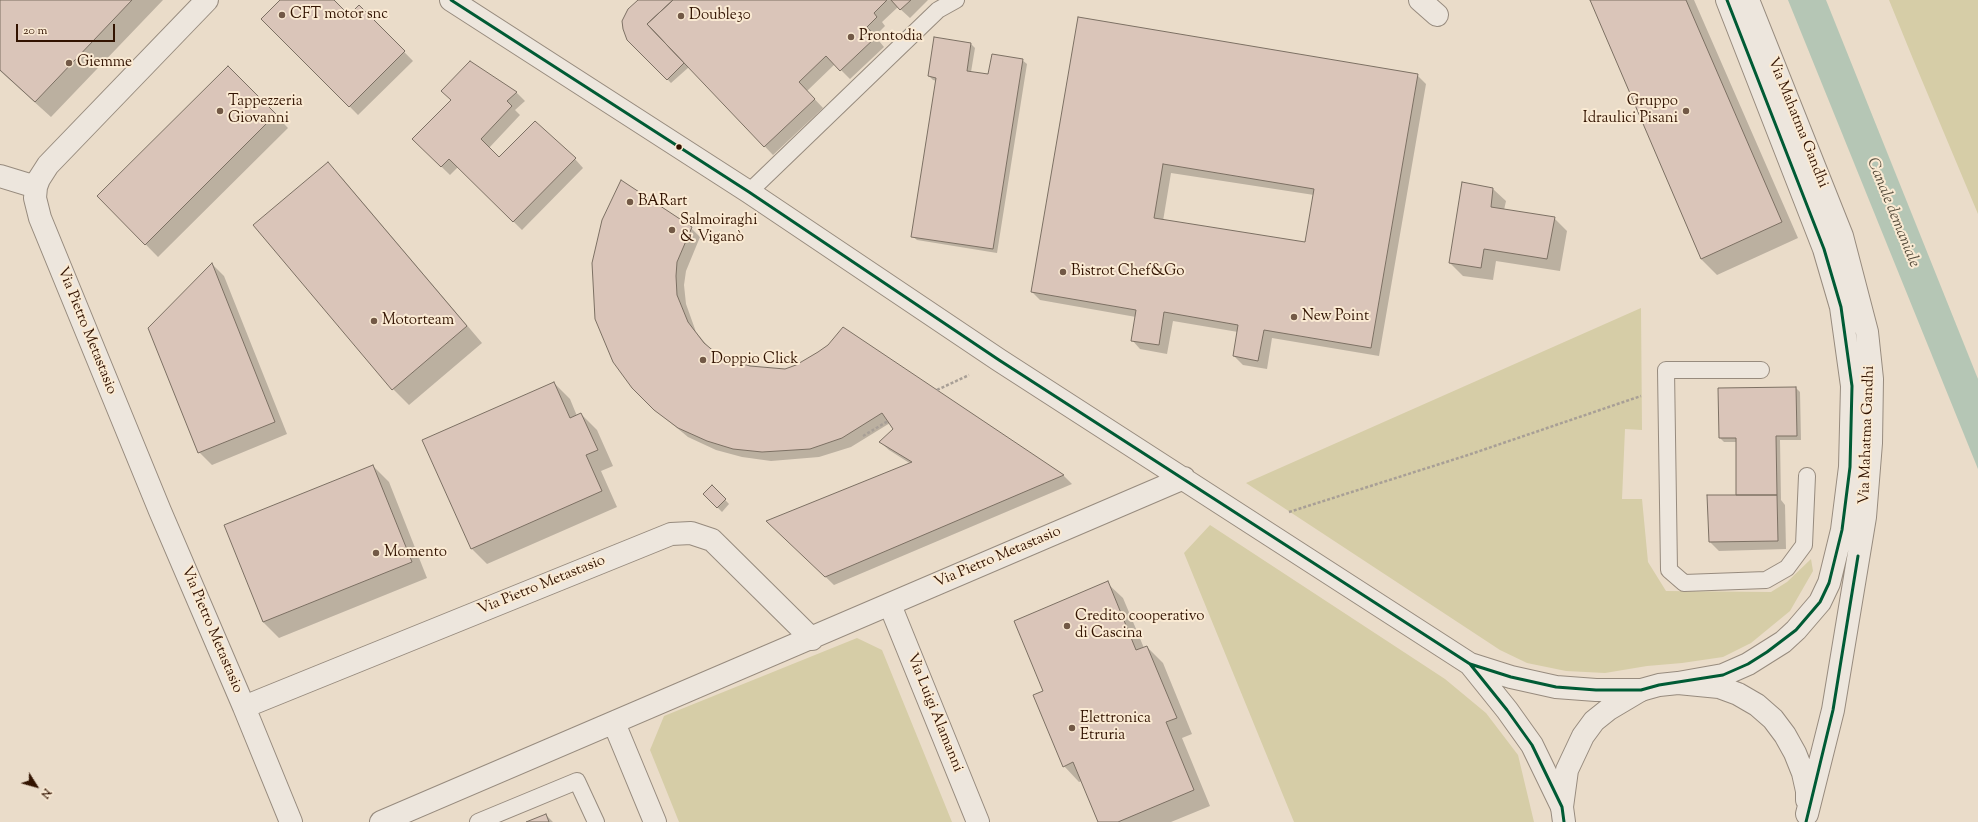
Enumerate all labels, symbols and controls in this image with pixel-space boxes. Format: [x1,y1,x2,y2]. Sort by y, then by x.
place label: CFT motor snc [290,6,388,24]
place label: Double30 [689,7,751,25]
marker: CFT motor snc [277,10,287,20]
marker: Double30 [676,11,686,21]
scale bar [18,16,117,42]
text: 20 m [23,22,47,40]
place label: Prontodia [859,28,923,46]
marker: Prontodia [846,32,856,42]
place label: Giemme [77,54,132,72]
street label: Via Mahatma Gandhi [1763,55,1831,191]
marker: Giemme [64,58,74,68]
place label: Tappezzeria Giovanni [228,93,303,128]
place label: Gruppo Idraulici Pisani [1583,93,1678,128]
marker: Tappezzeria Giovanni [215,106,225,116]
marker: Gruppo Idraulici Pisani [1681,106,1691,116]
unlabelled marker [674,142,684,152]
water label: Canale demaniale [1861,155,1923,271]
place label: BARart [638,193,687,211]
marker: BARart [625,197,635,207]
place label: Salmoiraghi & Viganò [680,212,757,247]
marker: Salmoiraghi & Viganò [667,225,677,235]
place label: Bistrot Chef&Go [1071,263,1185,281]
street label: Via Pietro Metastasio [52,265,120,397]
marker: Bistrot Chef&Go [1058,267,1068,277]
place label: New Point [1302,308,1369,326]
place label: Motorteam [382,312,454,330]
marker: New Point [1289,312,1299,322]
marker: Motorteam [369,316,379,326]
place label: Doppio Click [711,351,798,369]
marker: Doppio Click [698,355,708,365]
street label: Via Mahatma Gandhi [1857,365,1879,505]
street label: Via Pietro Metastasio [932,523,1064,593]
place label: Momento [384,544,447,562]
marker: Momento [371,548,381,558]
street label: Via Pietro Metastasio [476,552,608,620]
street label: Via Pietro Metastasio [176,564,246,696]
place label: Credito cooperativo di Cascina [1075,608,1204,643]
marker: Credito cooperativo di Cascina [1062,621,1072,631]
street label: Via Luigi Alamanni [902,651,966,775]
place label: Elettronica Etruria [1080,710,1151,745]
marker: Elettronica Etruria [1067,723,1077,733]
north arrow [16,766,56,806]
text: N [37,785,55,802]

